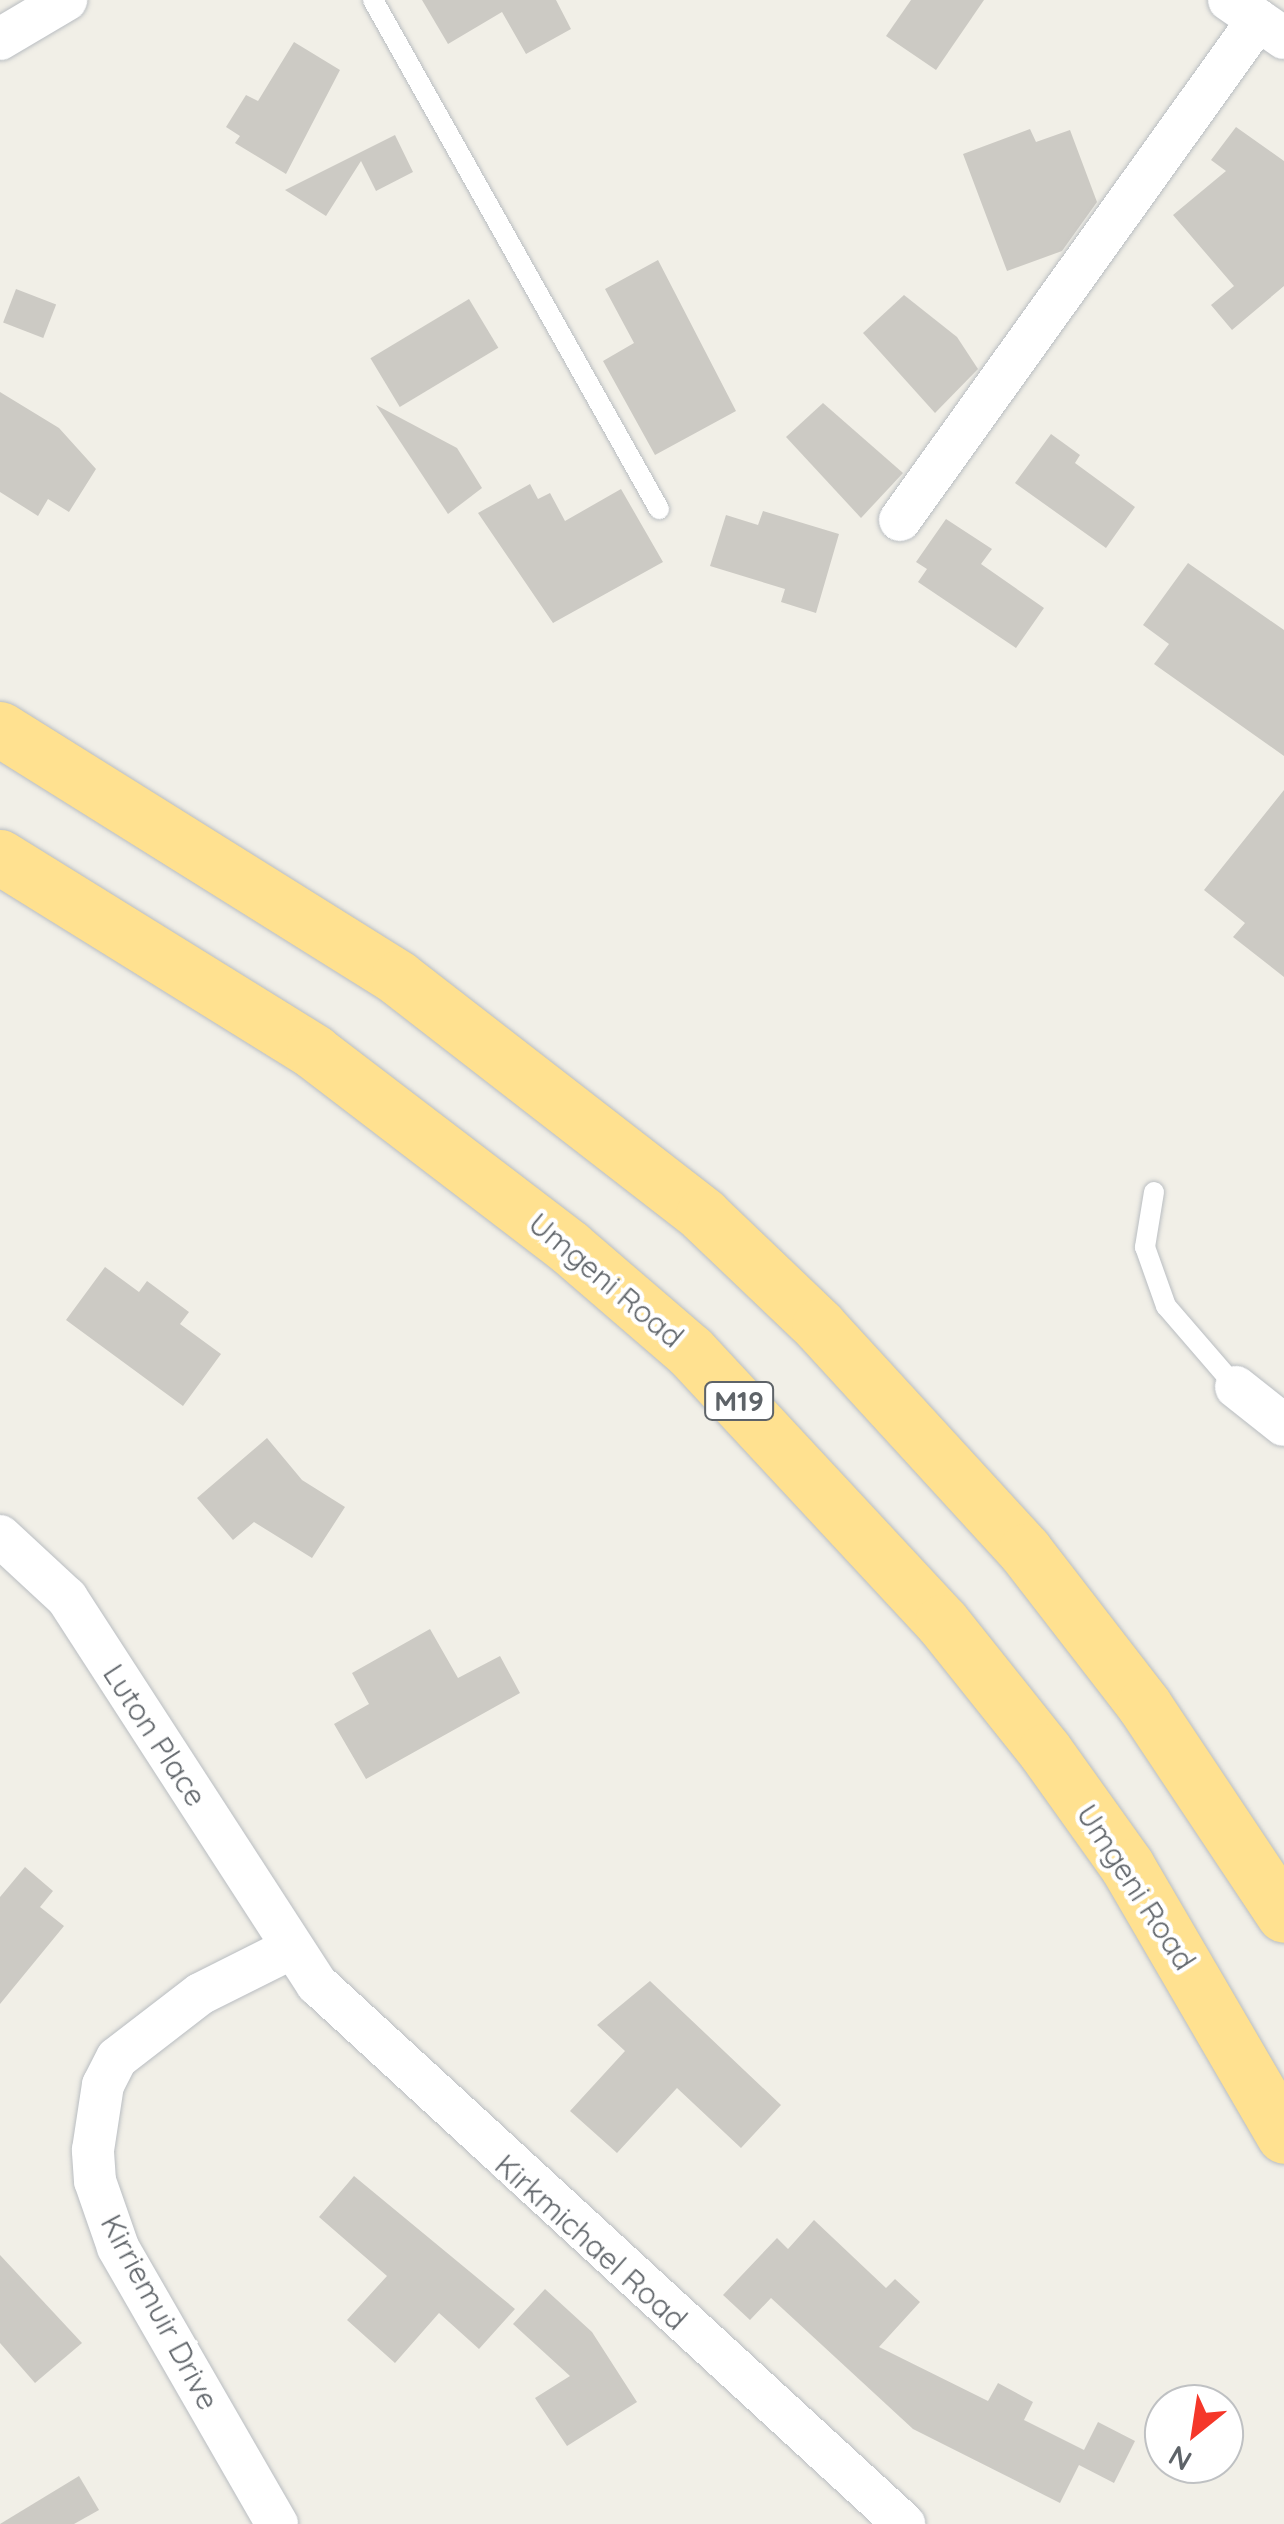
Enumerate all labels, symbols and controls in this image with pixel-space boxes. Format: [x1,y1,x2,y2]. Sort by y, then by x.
street label: Umgeni Road [522,1205,690,1355]
road number: M19 [704,1378,774,1424]
street label: Luton Place [96,1657,214,1813]
street label: Umgeni Road [1069,1797,1203,1977]
street label: Kirkmichael Road [488,2147,694,2337]
street label: Kirriemuir Drive [93,2208,227,2416]
north arrow [1144,2384,1244,2484]
text: N [1162,2438,1197,2479]

